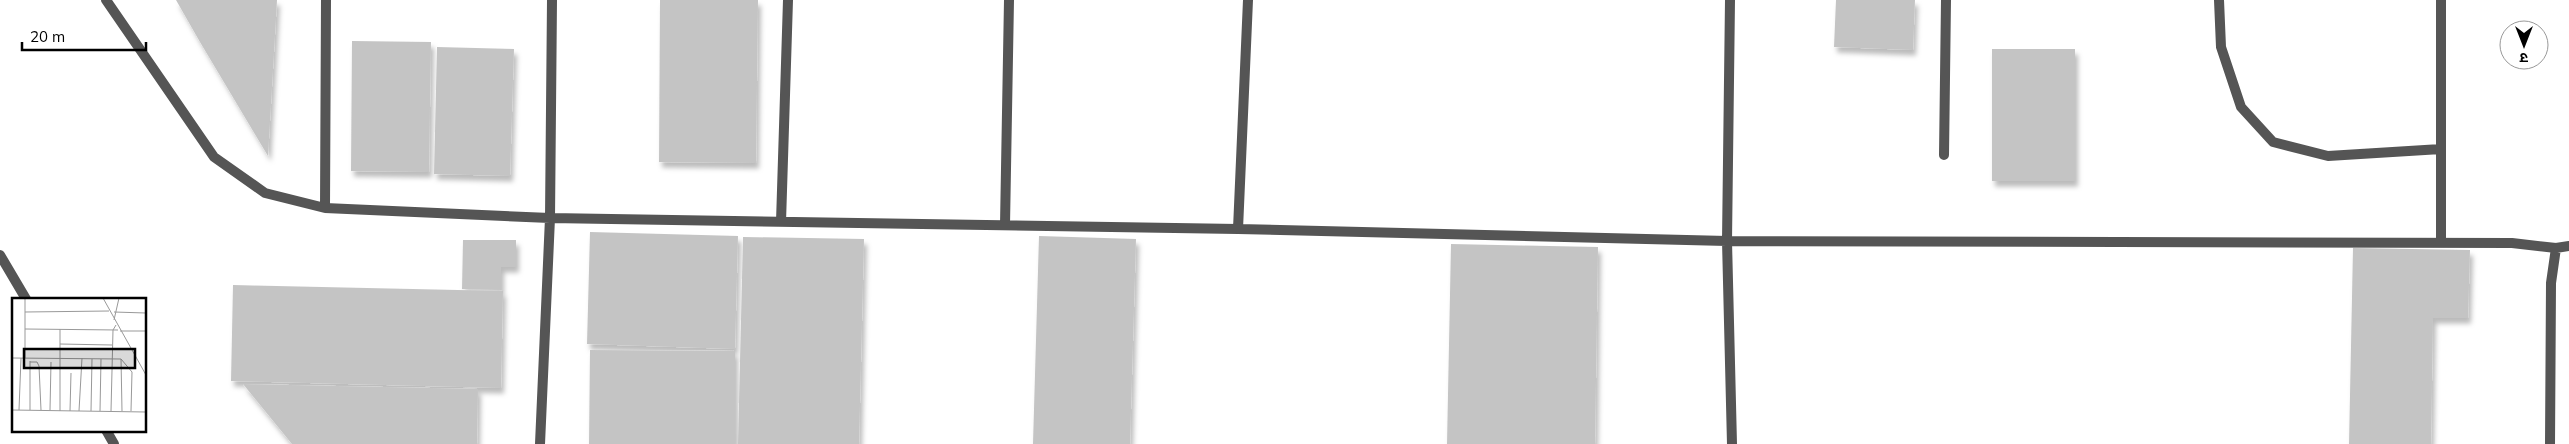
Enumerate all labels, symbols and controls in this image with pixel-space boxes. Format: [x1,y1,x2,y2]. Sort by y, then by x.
scale bar [22,20,146,52]
north arrow [2499,20,2549,70]
text: 20 m [30,27,65,46]
text: उ [2519,49,2528,67]
inset map [12,298,146,432]

